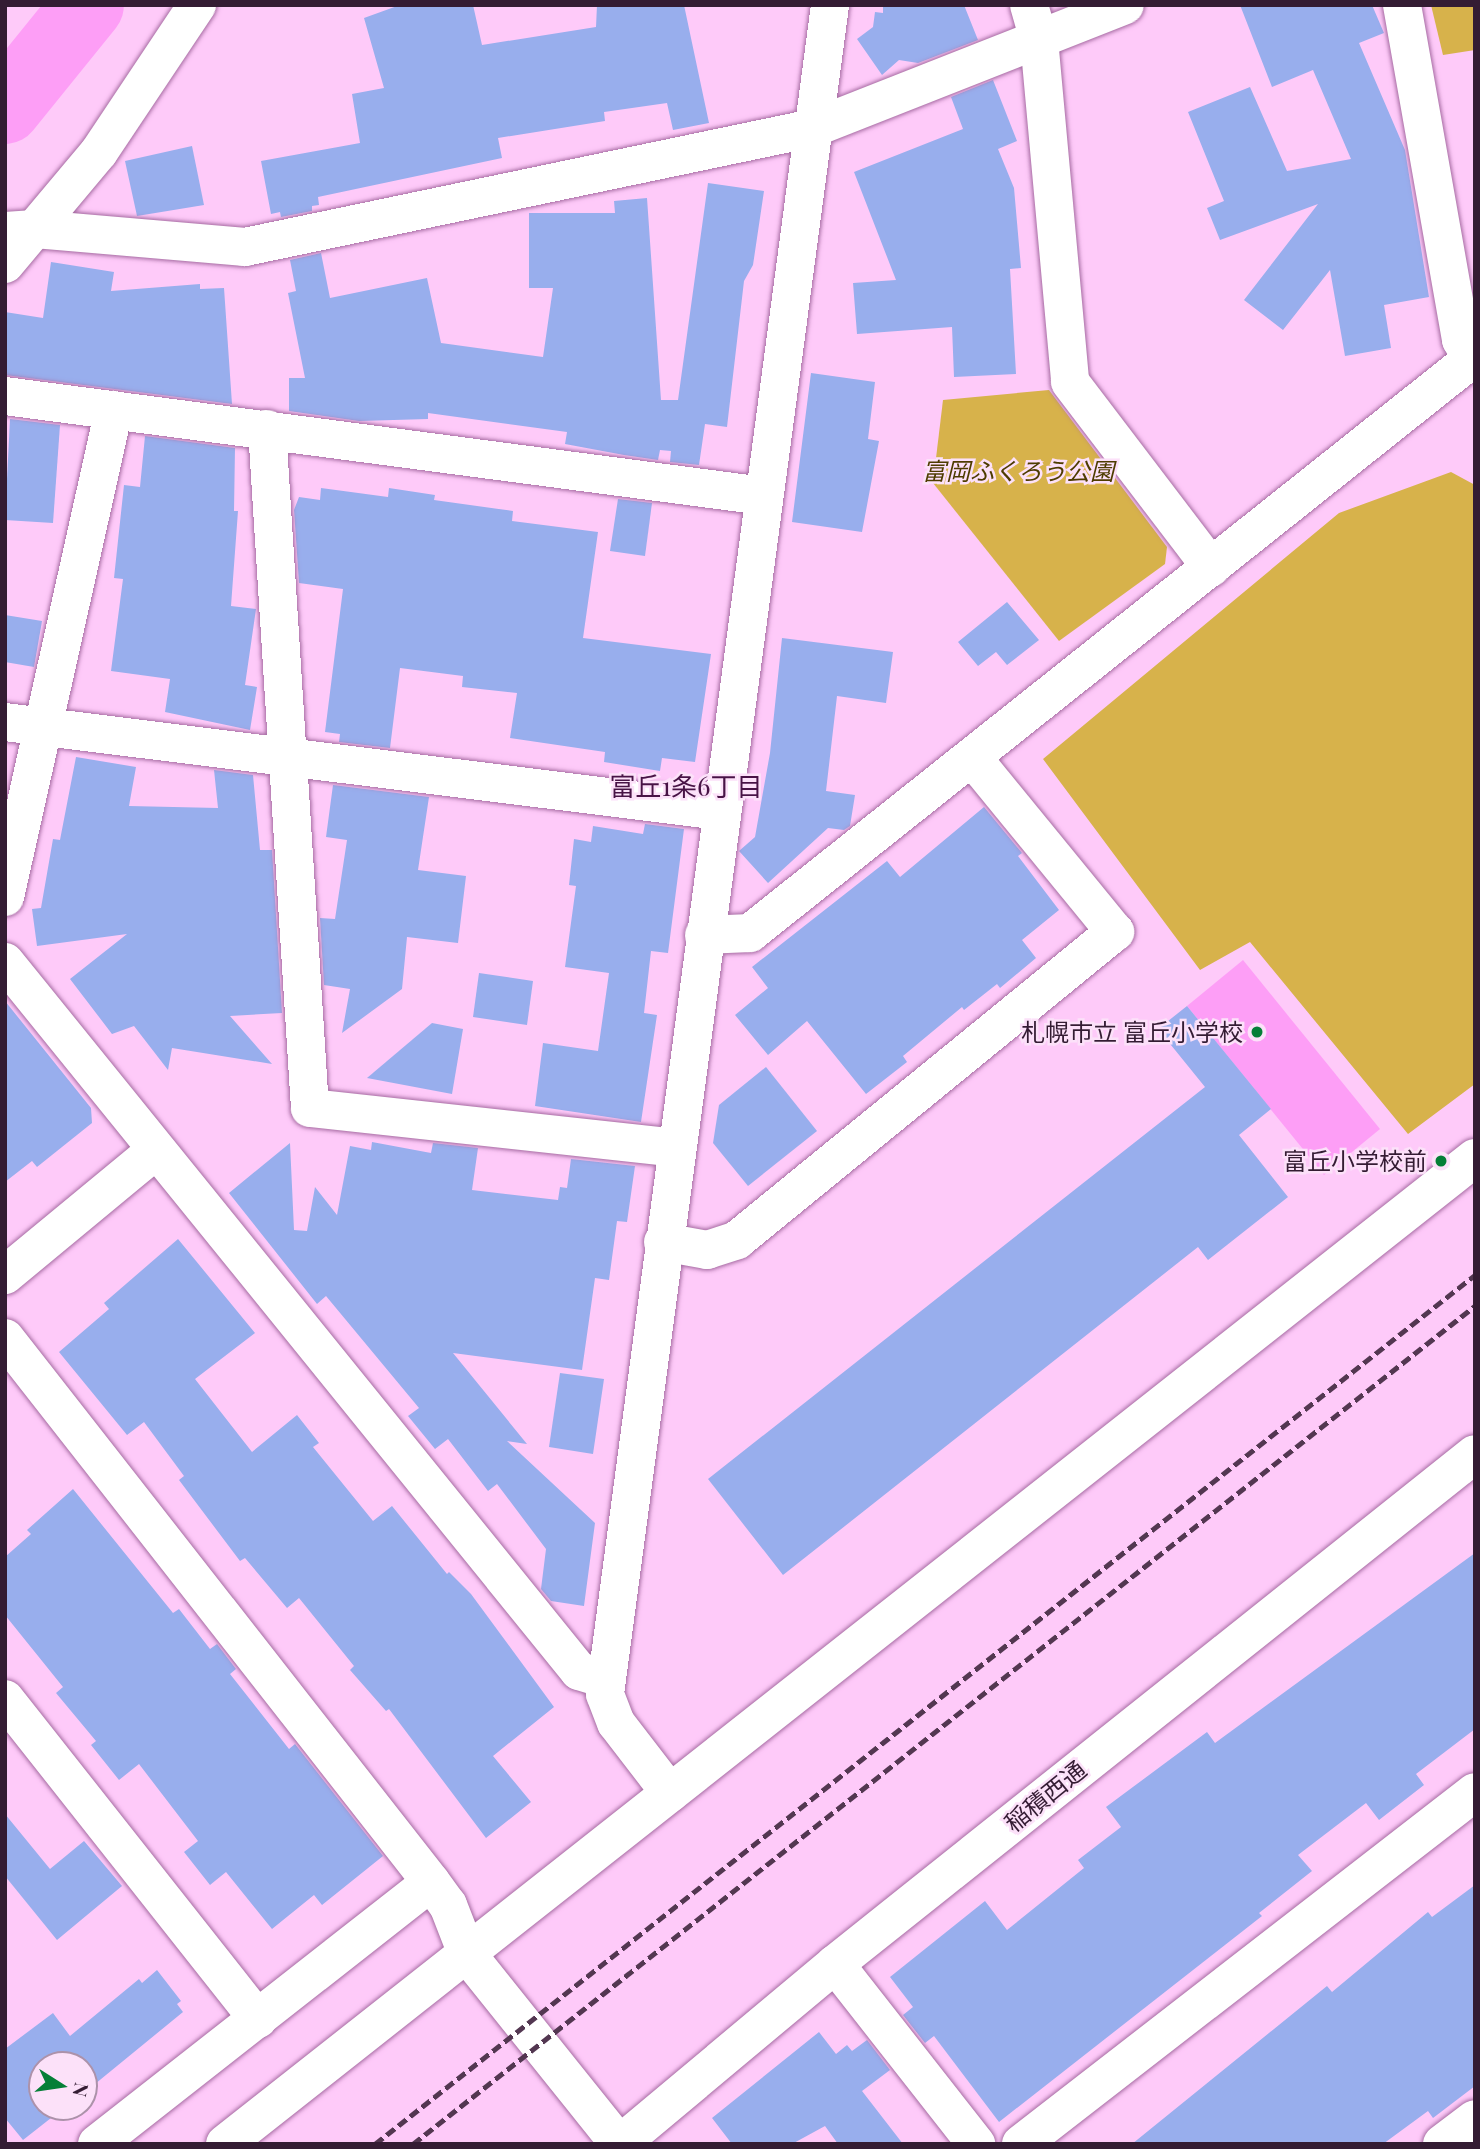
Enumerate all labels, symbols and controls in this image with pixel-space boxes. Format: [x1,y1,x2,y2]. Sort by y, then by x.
park label: 富岡ふくろう公園 [922,457,1114,485]
district label: 富丘1条6丁目 [609,770,763,802]
place label: 札幌市立 富丘小学校 [1021,1018,1243,1046]
marker: 札幌市立 富丘小学校 [1249,1024,1265,1040]
place label: 富丘小学校前 [1283,1147,1427,1175]
marker: 富丘小学校前 [1433,1153,1449,1169]
street label: 稲積西通 [999,1755,1091,1837]
north arrow [28,2051,98,2121]
text: N [67,2081,96,2099]

